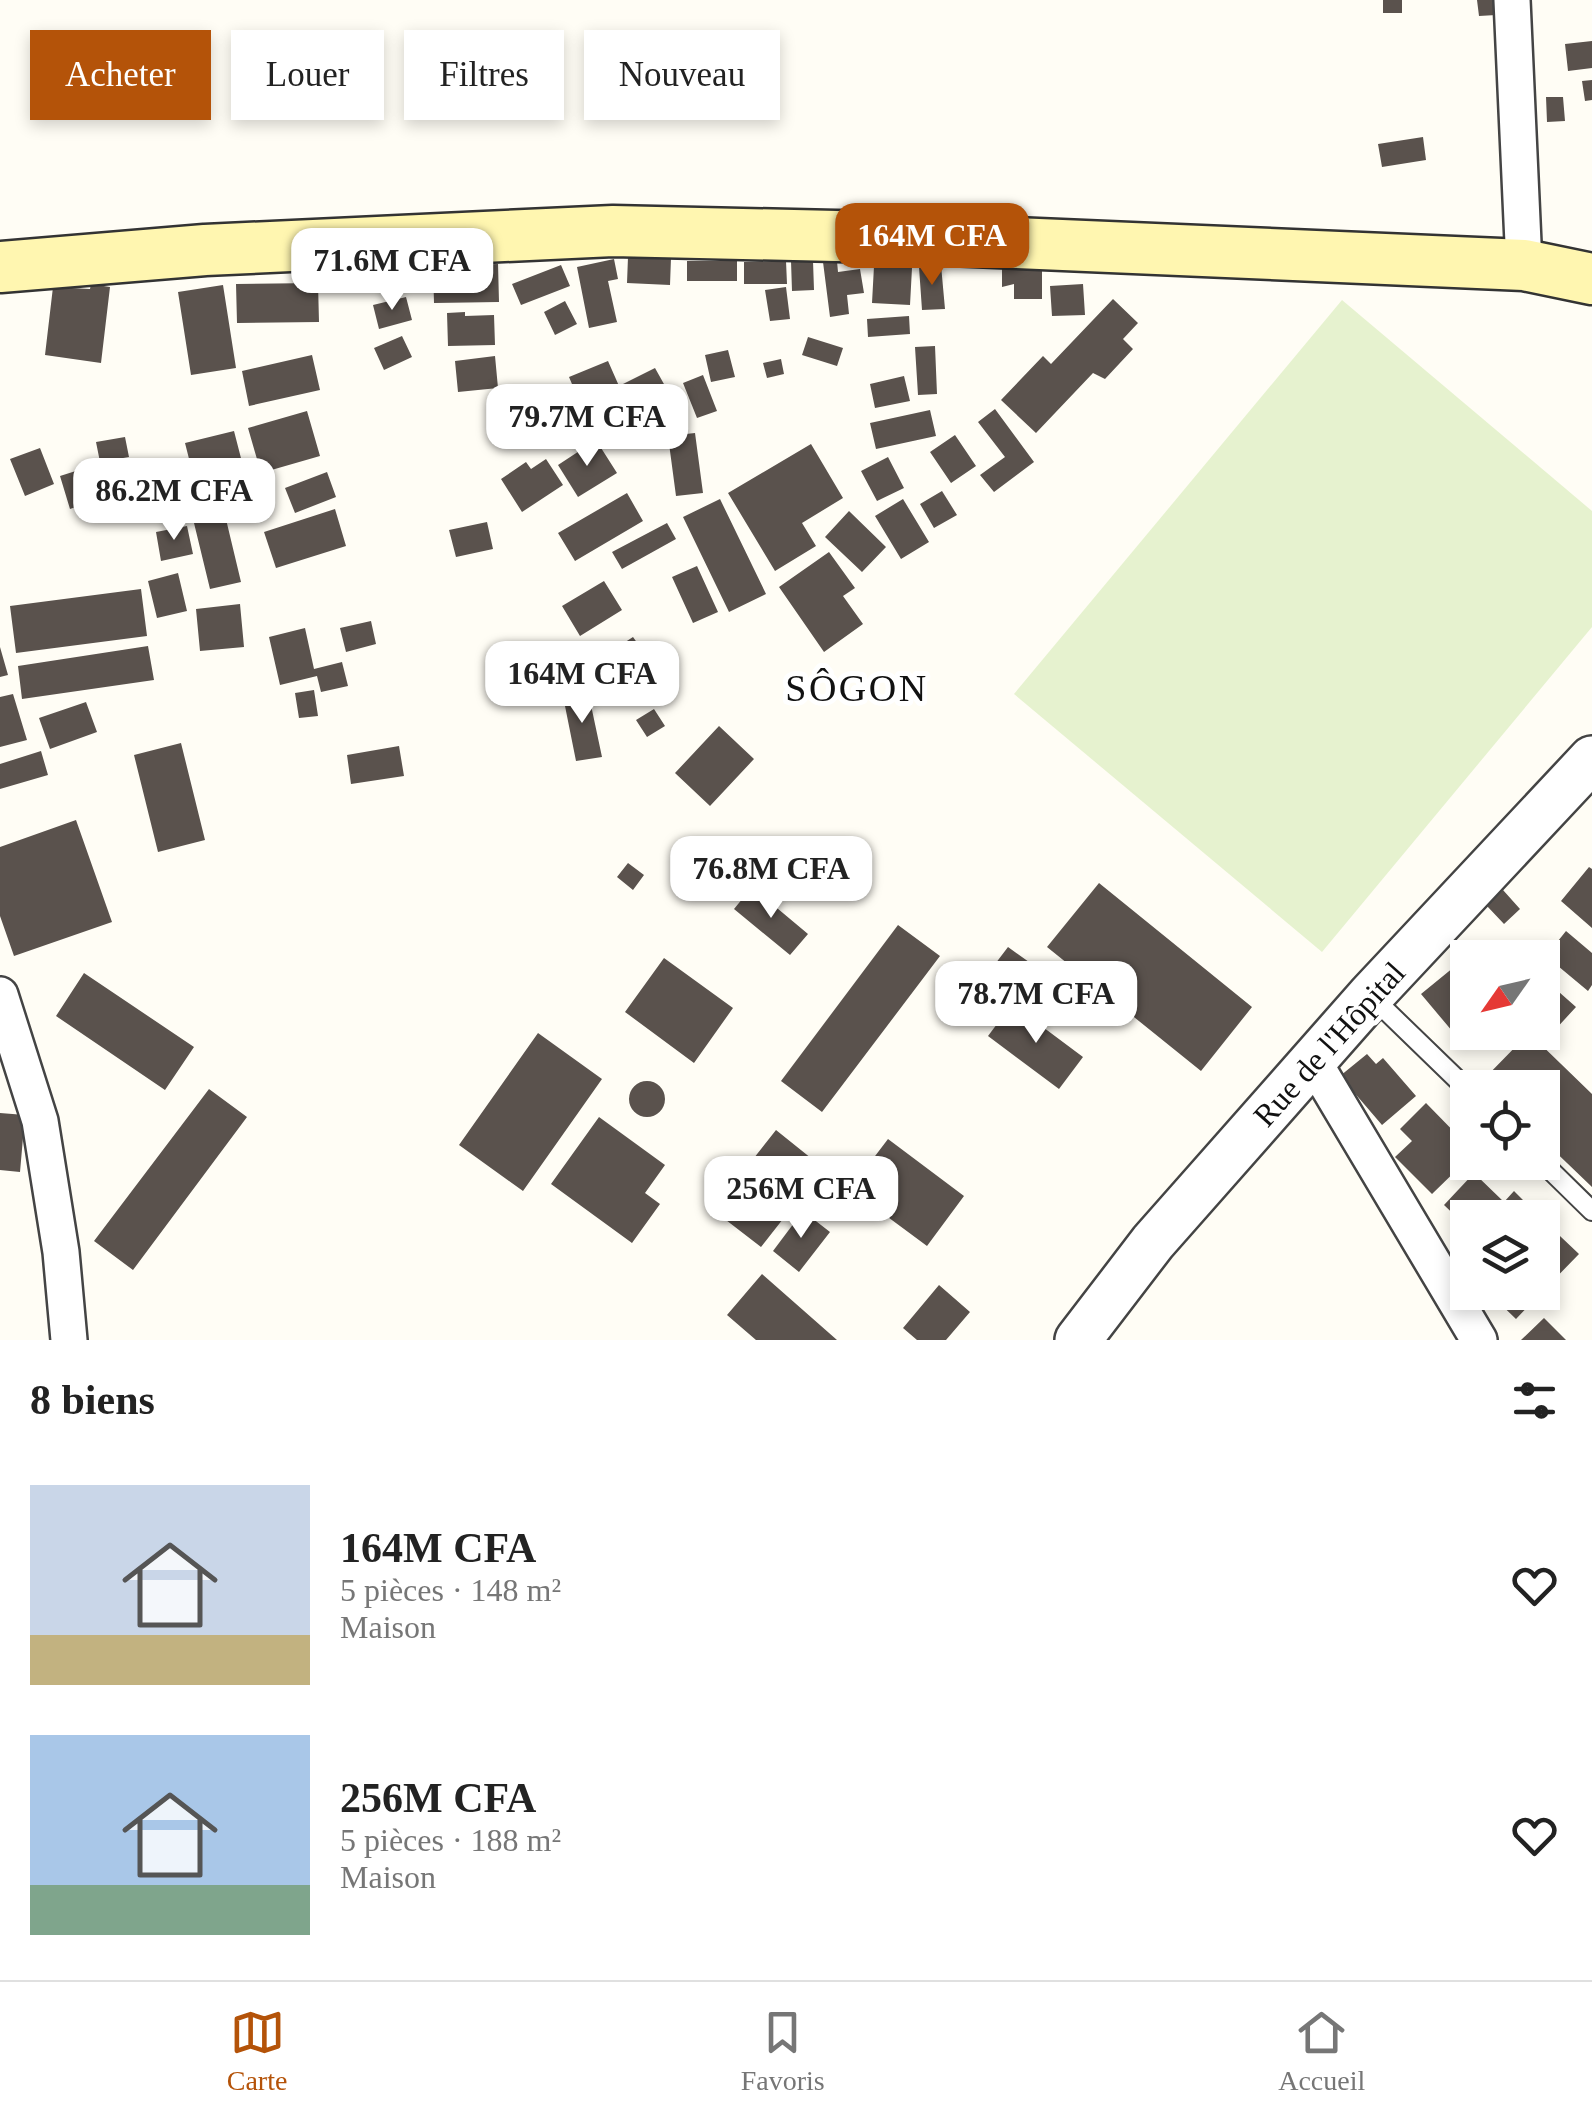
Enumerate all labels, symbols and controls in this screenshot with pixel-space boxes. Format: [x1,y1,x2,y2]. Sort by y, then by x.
chip: Acheter [30,30,211,120]
chip: Louer [231,30,384,120]
chip: Filtres [404,30,564,120]
chip: Nouveau [584,30,780,120]
pin: 164M CFA [829,203,1035,288]
text: 164M CFA [857,217,1007,253]
pin: 71.6M CFA [278,228,506,313]
text: 71.6M CFA [313,242,471,278]
pin: 79.7M CFA [473,384,701,469]
text: 79.7M CFA [508,398,666,434]
pin: 86.2M CFA [60,458,288,543]
text: 86.2M CFA [95,472,253,508]
pin: 164M CFA [479,641,685,726]
text: 164M CFA [507,655,657,691]
district label: SÔGON [785,667,929,709]
pin: 76.8M CFA [657,836,885,921]
text: 76.8M CFA [692,850,850,886]
north arrow [1450,940,1560,1050]
map controls [1450,940,1560,1310]
street label: Rue de l'Hôpital [1246,954,1412,1133]
pin: 78.7M CFA [922,961,1150,1046]
text: 78.7M CFA [957,975,1115,1011]
button: locate [1450,1070,1560,1180]
pin: 256M CFA [698,1156,904,1241]
text: 256M CFA [726,1170,876,1206]
button: layers [1450,1200,1560,1310]
icon: filters [1507,1373,1562,1428]
text: 8 biens [30,1377,155,1423]
icon: home [110,1525,230,1645]
text: 164M CFA [340,1525,536,1571]
icon: heart [1507,1558,1562,1613]
text: 5 pièces · 148 m² [340,1572,561,1608]
text: Maison [340,1609,436,1645]
icon: home [110,1775,230,1895]
text: 256M CFA [340,1775,536,1821]
icon: heart [1507,1808,1562,1863]
text: 5 pièces · 188 m² [340,1822,561,1858]
text: Maison [340,1859,436,1895]
tab: Carte [227,2005,287,2097]
tab: Favoris [741,2005,825,2097]
tab: Accueil [1278,2005,1365,2097]

